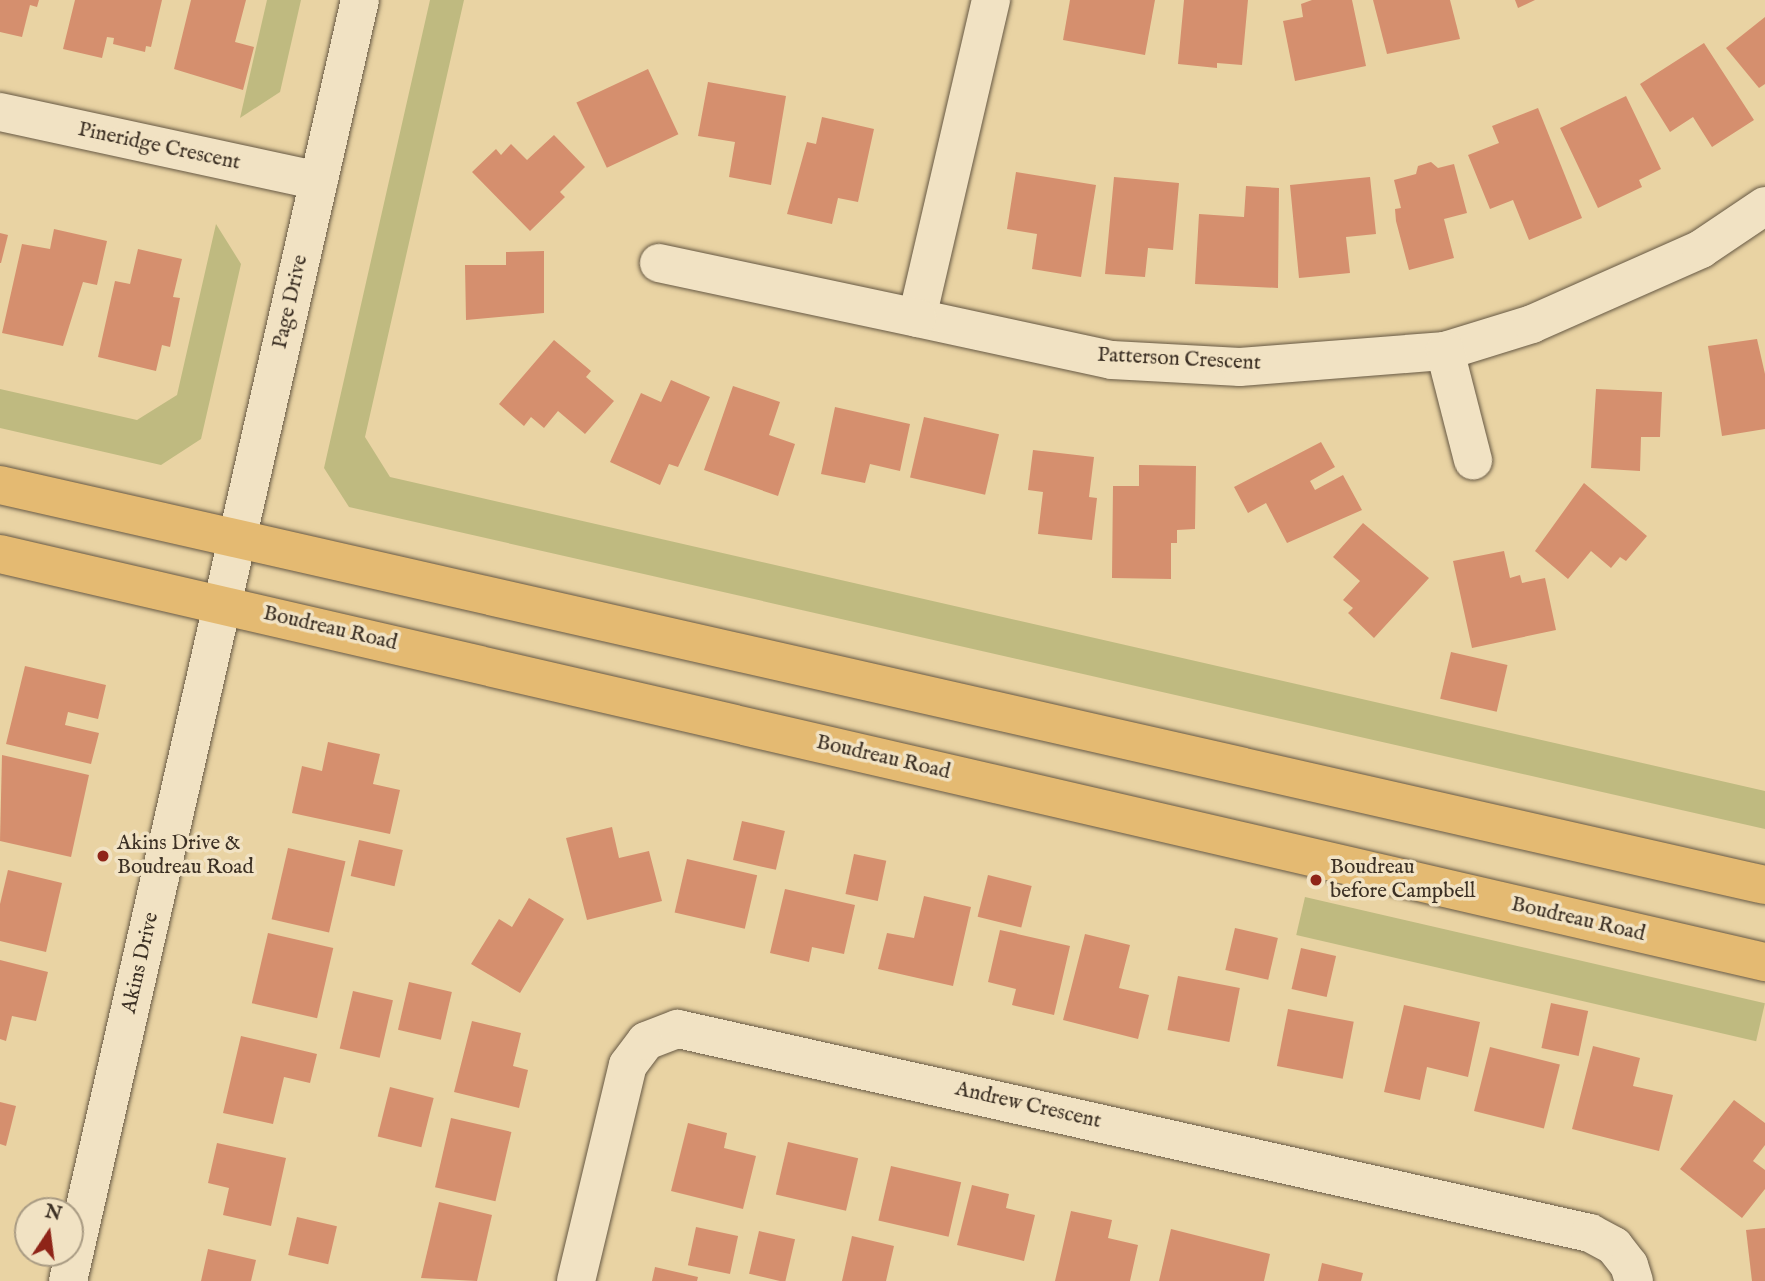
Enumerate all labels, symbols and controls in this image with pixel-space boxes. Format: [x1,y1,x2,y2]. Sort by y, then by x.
street label: Pineridge Crescent [76,117,242,177]
street label: Page Drive [268,253,314,351]
street label: Patterson Crescent [1097,343,1261,377]
street label: Boudreau Road [261,601,399,657]
street label: Boudreau Road [814,730,952,786]
place label: Akins Drive & Boudreau Road [117,831,254,881]
marker: Akins Drive & Boudreau Road [95,848,111,864]
place label: Boudreau before Campbell [1330,855,1476,905]
marker: Boudreau before Campbell [1308,872,1324,888]
street label: Boudreau Road [1509,892,1647,948]
street label: Akins Drive [117,910,165,1016]
street label: Andrew Crescent [953,1077,1103,1135]
north arrow [14,1197,84,1267]
text: N [43,1200,64,1227]

